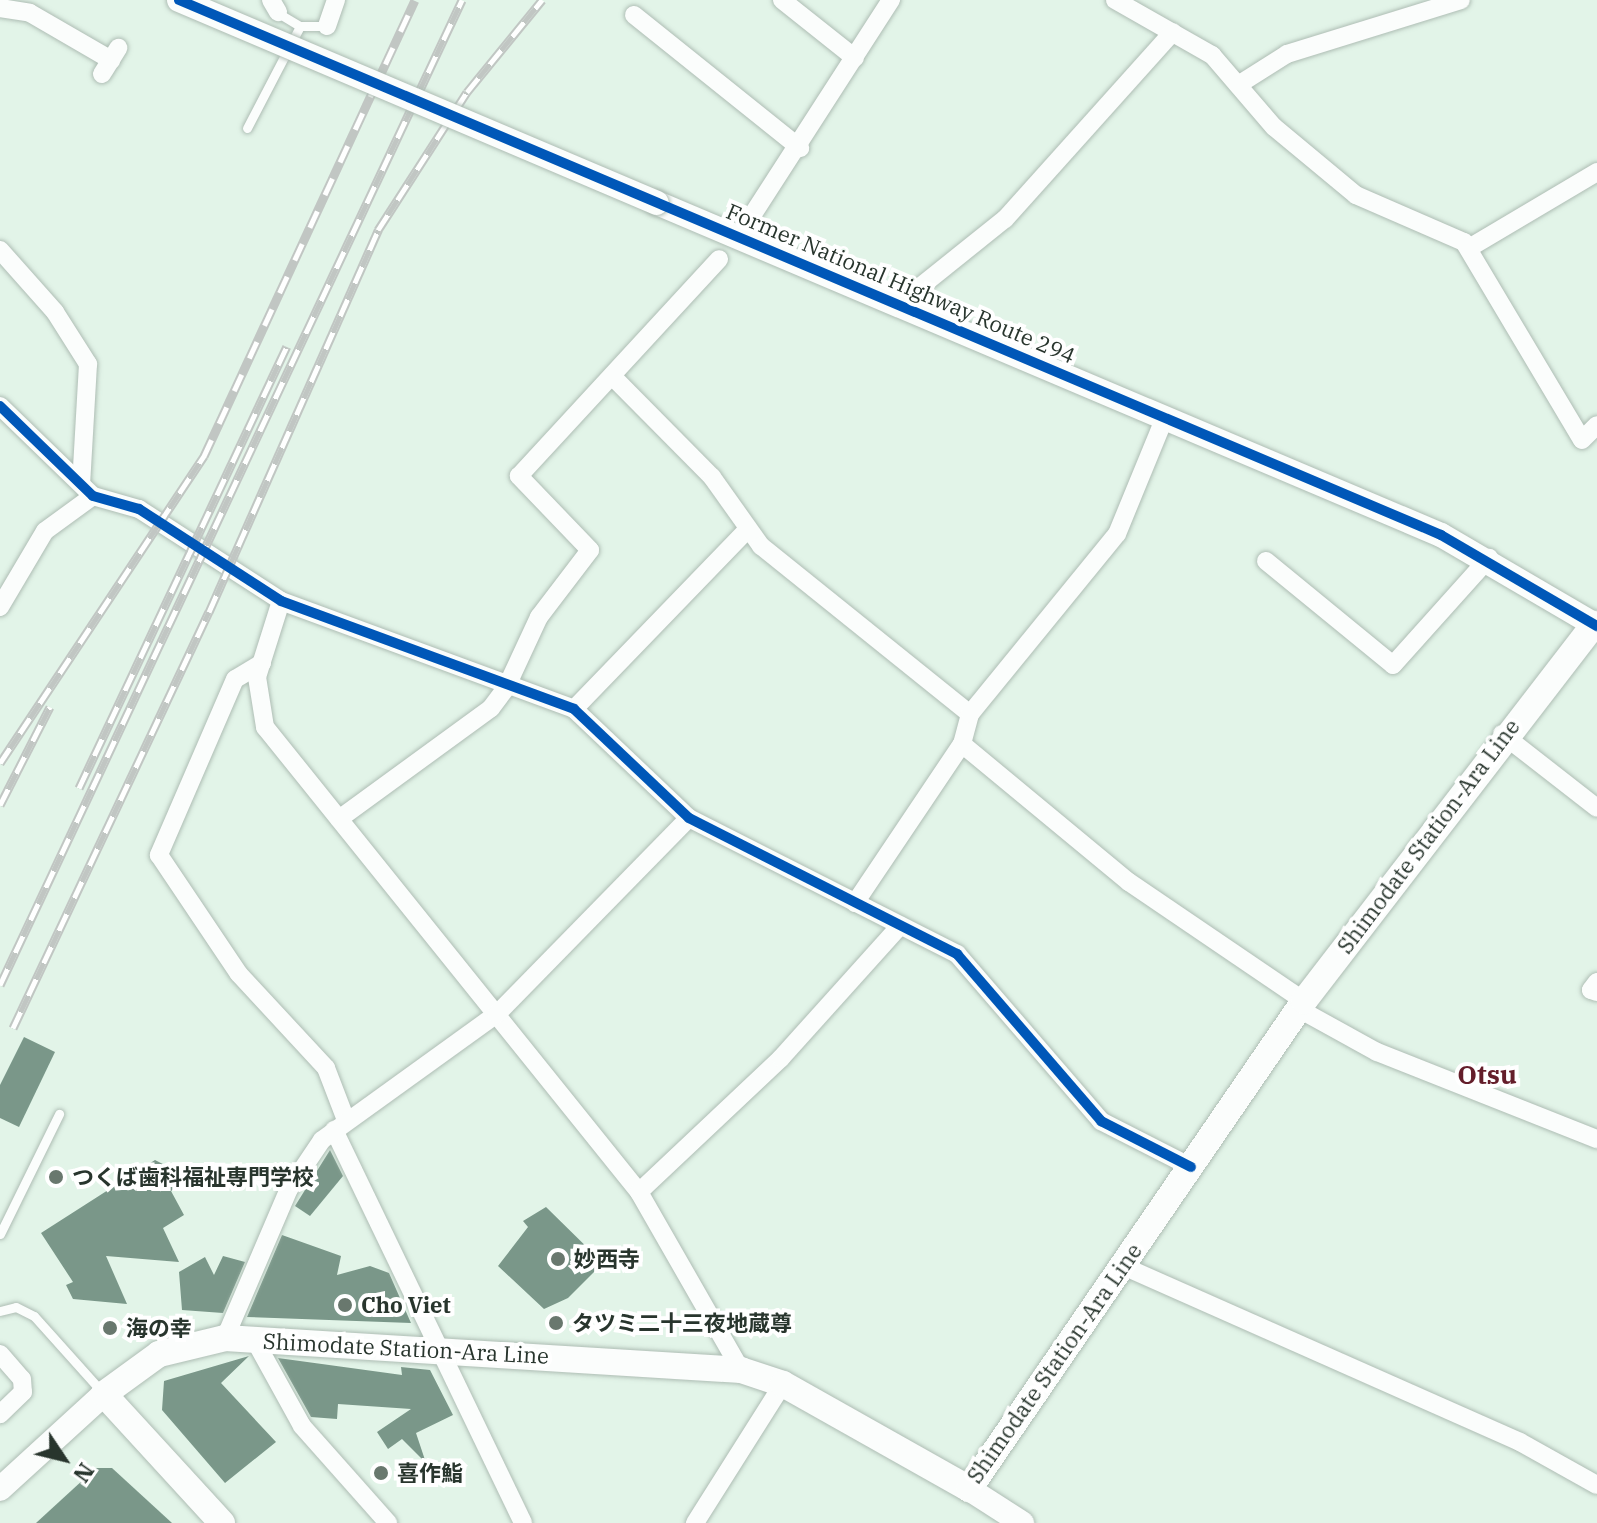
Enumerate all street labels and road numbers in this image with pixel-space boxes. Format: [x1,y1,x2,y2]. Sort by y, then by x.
street label: Former National Highway Route 294 [723,197,1079,369]
street label: Shimodate Station-Ara Line [1331,714,1525,958]
street label: Shimodate Station-Ara Line [961,1238,1147,1488]
street label: Shimodate Station-Ara Line [262,1327,550,1369]

